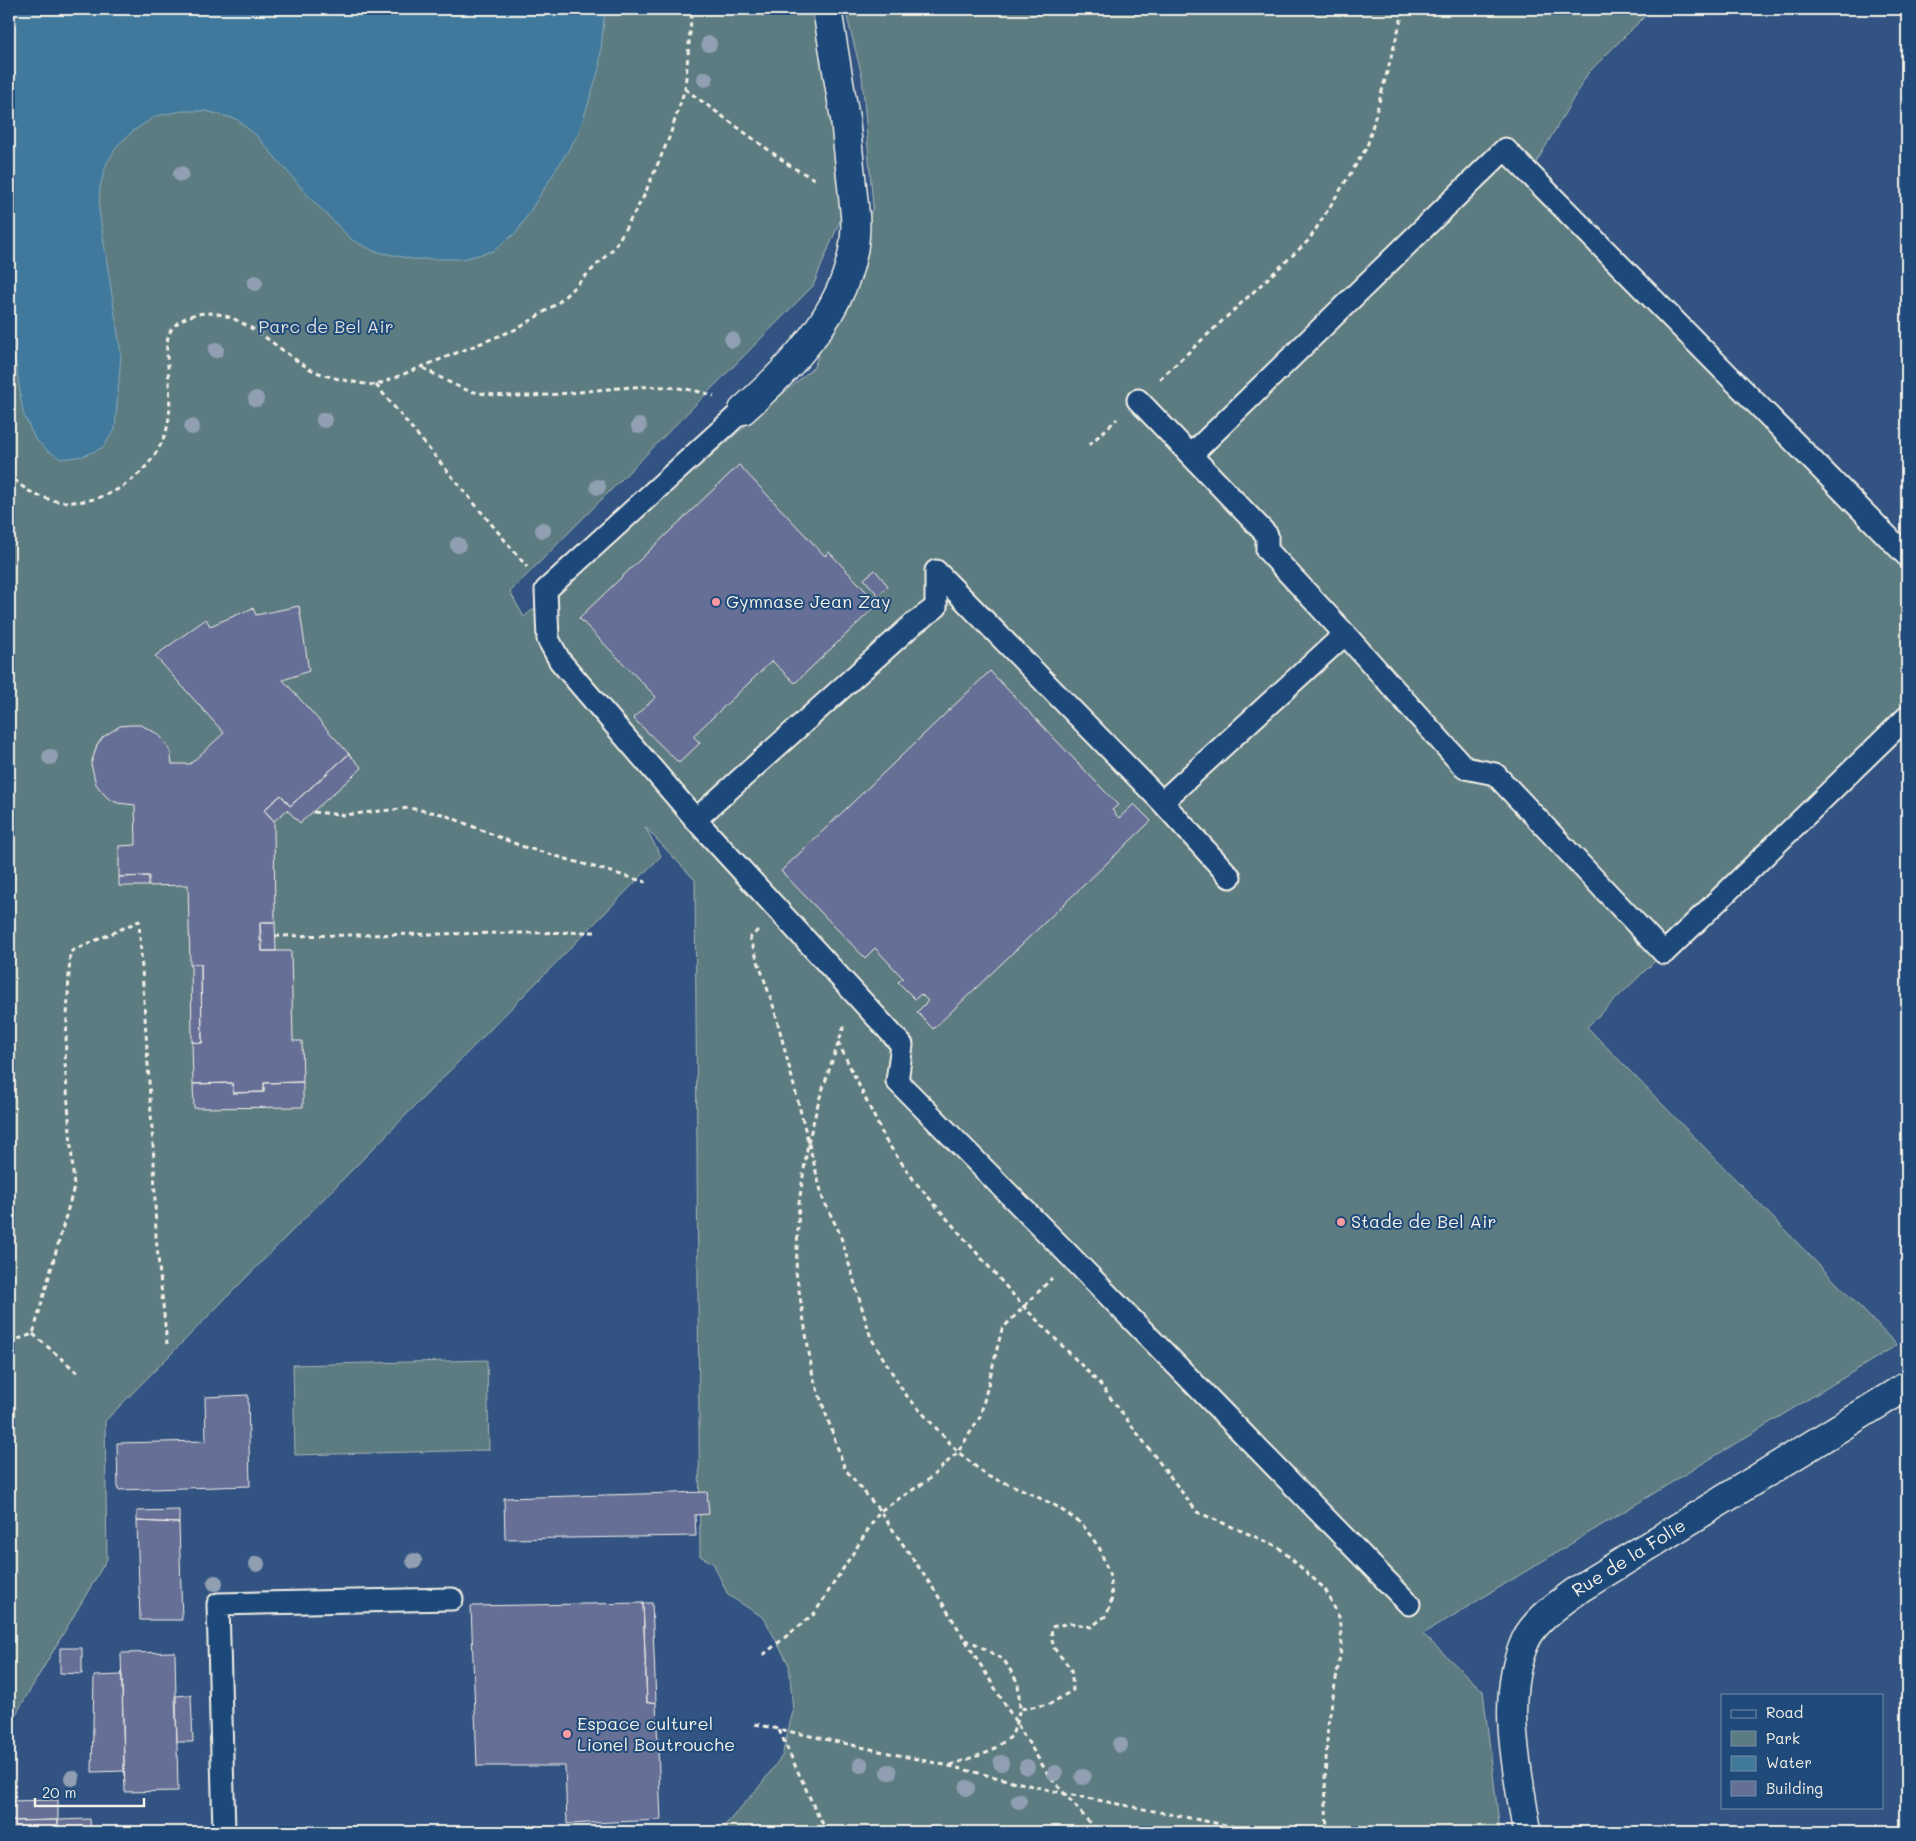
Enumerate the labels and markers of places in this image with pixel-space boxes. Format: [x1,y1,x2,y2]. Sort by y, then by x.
place label: Gymnase Jean Zay [726,589,891,613]
marker: Gymnase Jean Zay [710,596,722,608]
place label: Stade de Bel Air [1351,1209,1497,1233]
marker: Stade de Bel Air [1335,1216,1347,1228]
place label: Espace culturel Lionel Boutrouche [577,1711,735,1756]
marker: Espace culturel Lionel Boutrouche [561,1728,573,1740]

